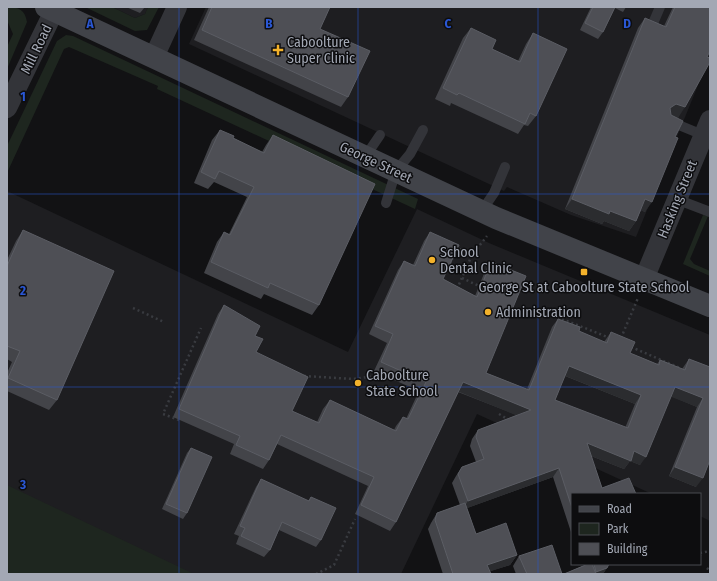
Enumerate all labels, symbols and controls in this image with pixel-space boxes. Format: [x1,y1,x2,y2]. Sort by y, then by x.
text: A [85,16,94,31]
text: B [265,16,273,31]
text: C [445,16,452,31]
text: D [623,16,631,31]
street label: Mill Road [17,22,56,77]
place label: Caboolture Super Clinic [287,34,355,67]
marker: Caboolture Super Clinic [272,44,284,56]
text: 1 [20,89,26,104]
street label: George Street [337,138,415,187]
street label: Hasking Street [654,157,701,241]
place label: School Dental Clinic [440,244,512,277]
marker: School Dental Clinic [427,255,437,265]
marker: George St at Caboolture State School [579,267,589,277]
place label: George St at Caboolture State School [479,279,690,296]
text: 2 [19,283,26,298]
place label: Administration [496,304,581,321]
marker: Administration [483,307,493,317]
place label: Caboolture State School [366,367,438,400]
marker: Caboolture State School [353,378,363,388]
text: 3 [19,477,26,492]
legend [571,493,701,565]
text: Road [607,502,632,516]
text: Park [607,522,629,536]
text: Building [607,542,648,556]

